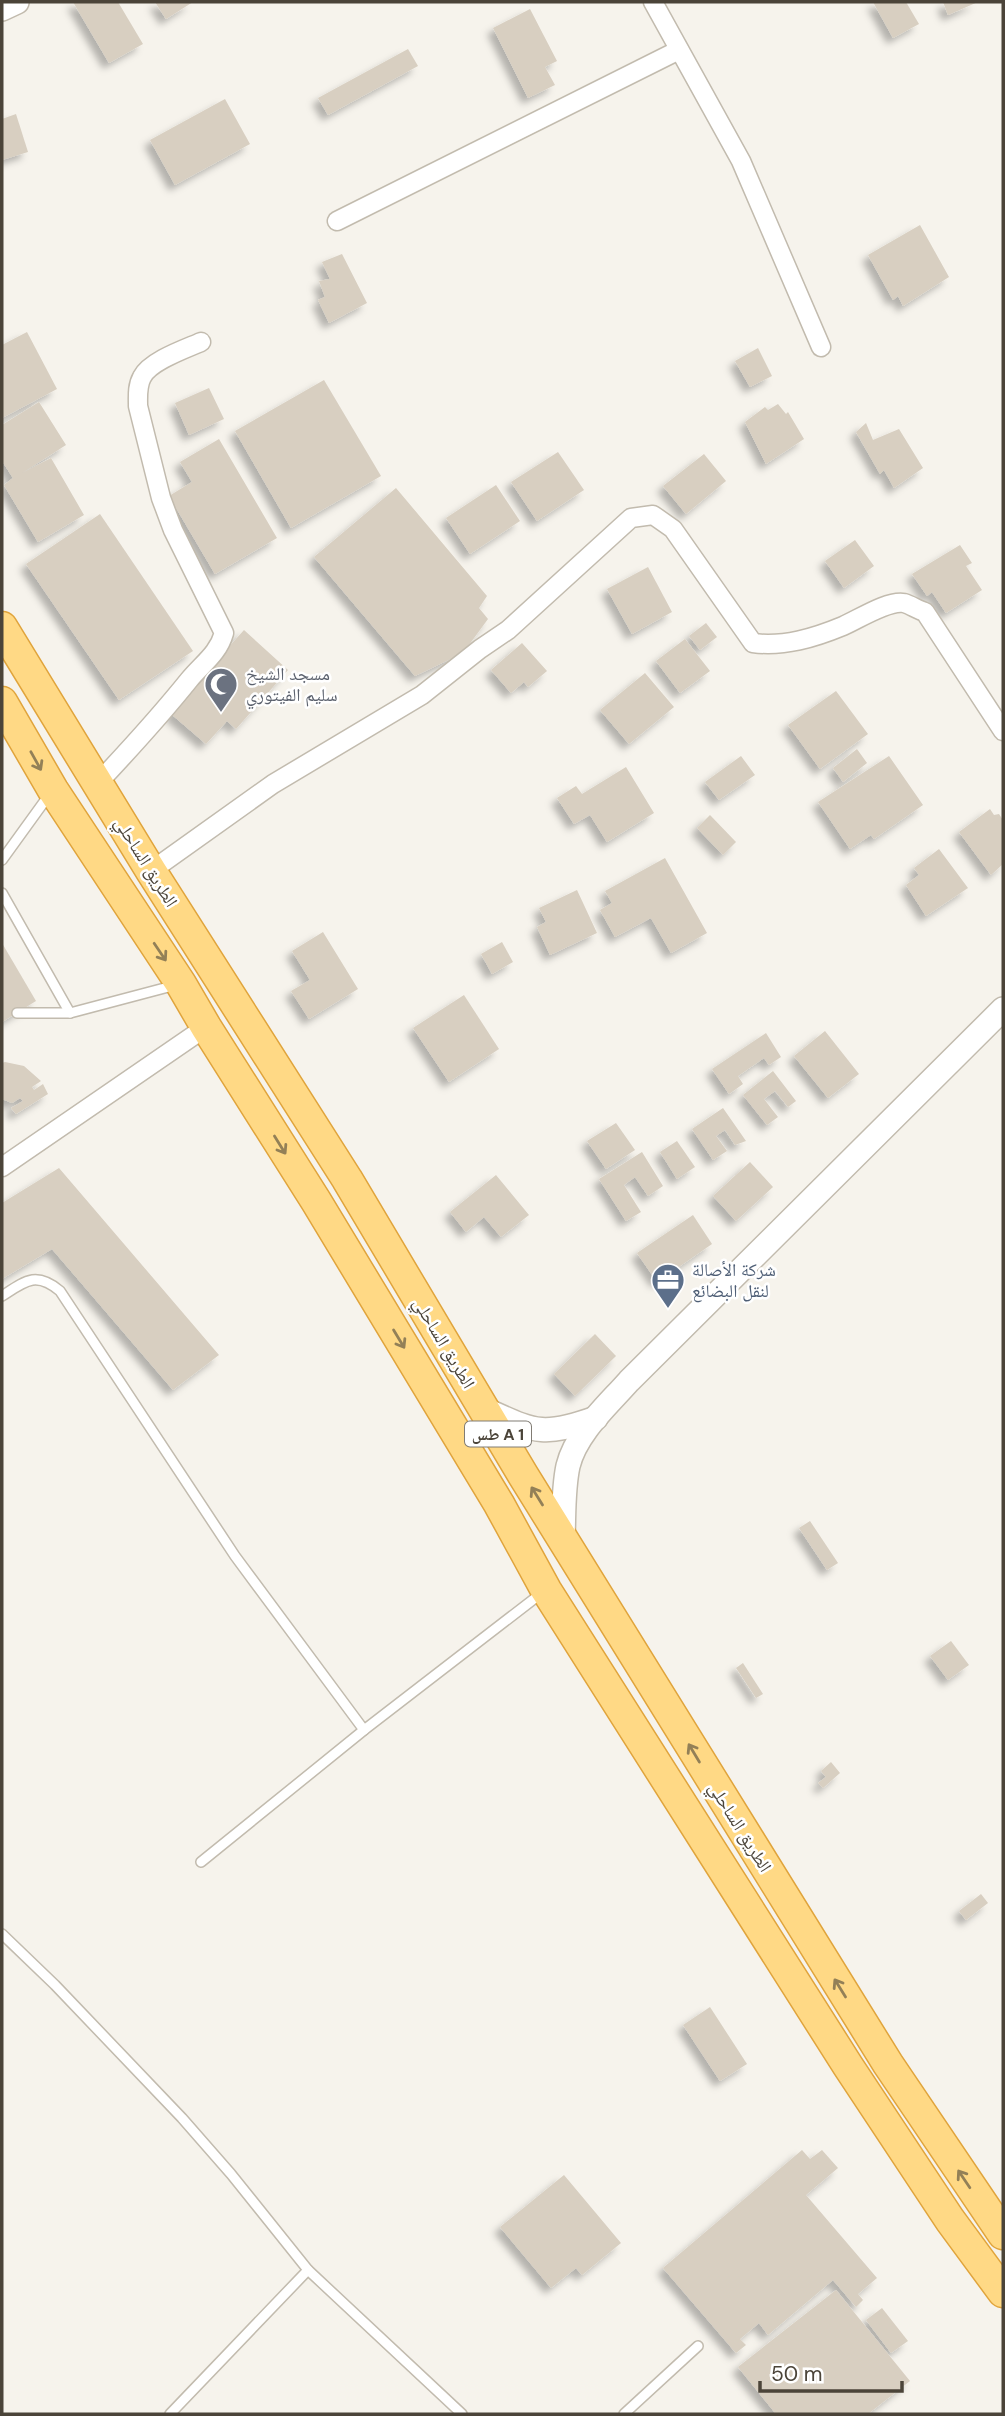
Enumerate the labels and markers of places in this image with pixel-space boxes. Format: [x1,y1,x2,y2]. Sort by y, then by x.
place label: مسجد الشيخ سليم الفيتوري [246,662,338,710]
mosque icon: مسجد الشيخ سليم الفيتوري [202,665,240,714]
place label: شركة الأصالة لنقل البضائع [692,1258,776,1303]
office icon: شركة الأصالة لنقل البضائع [649,1261,687,1310]

